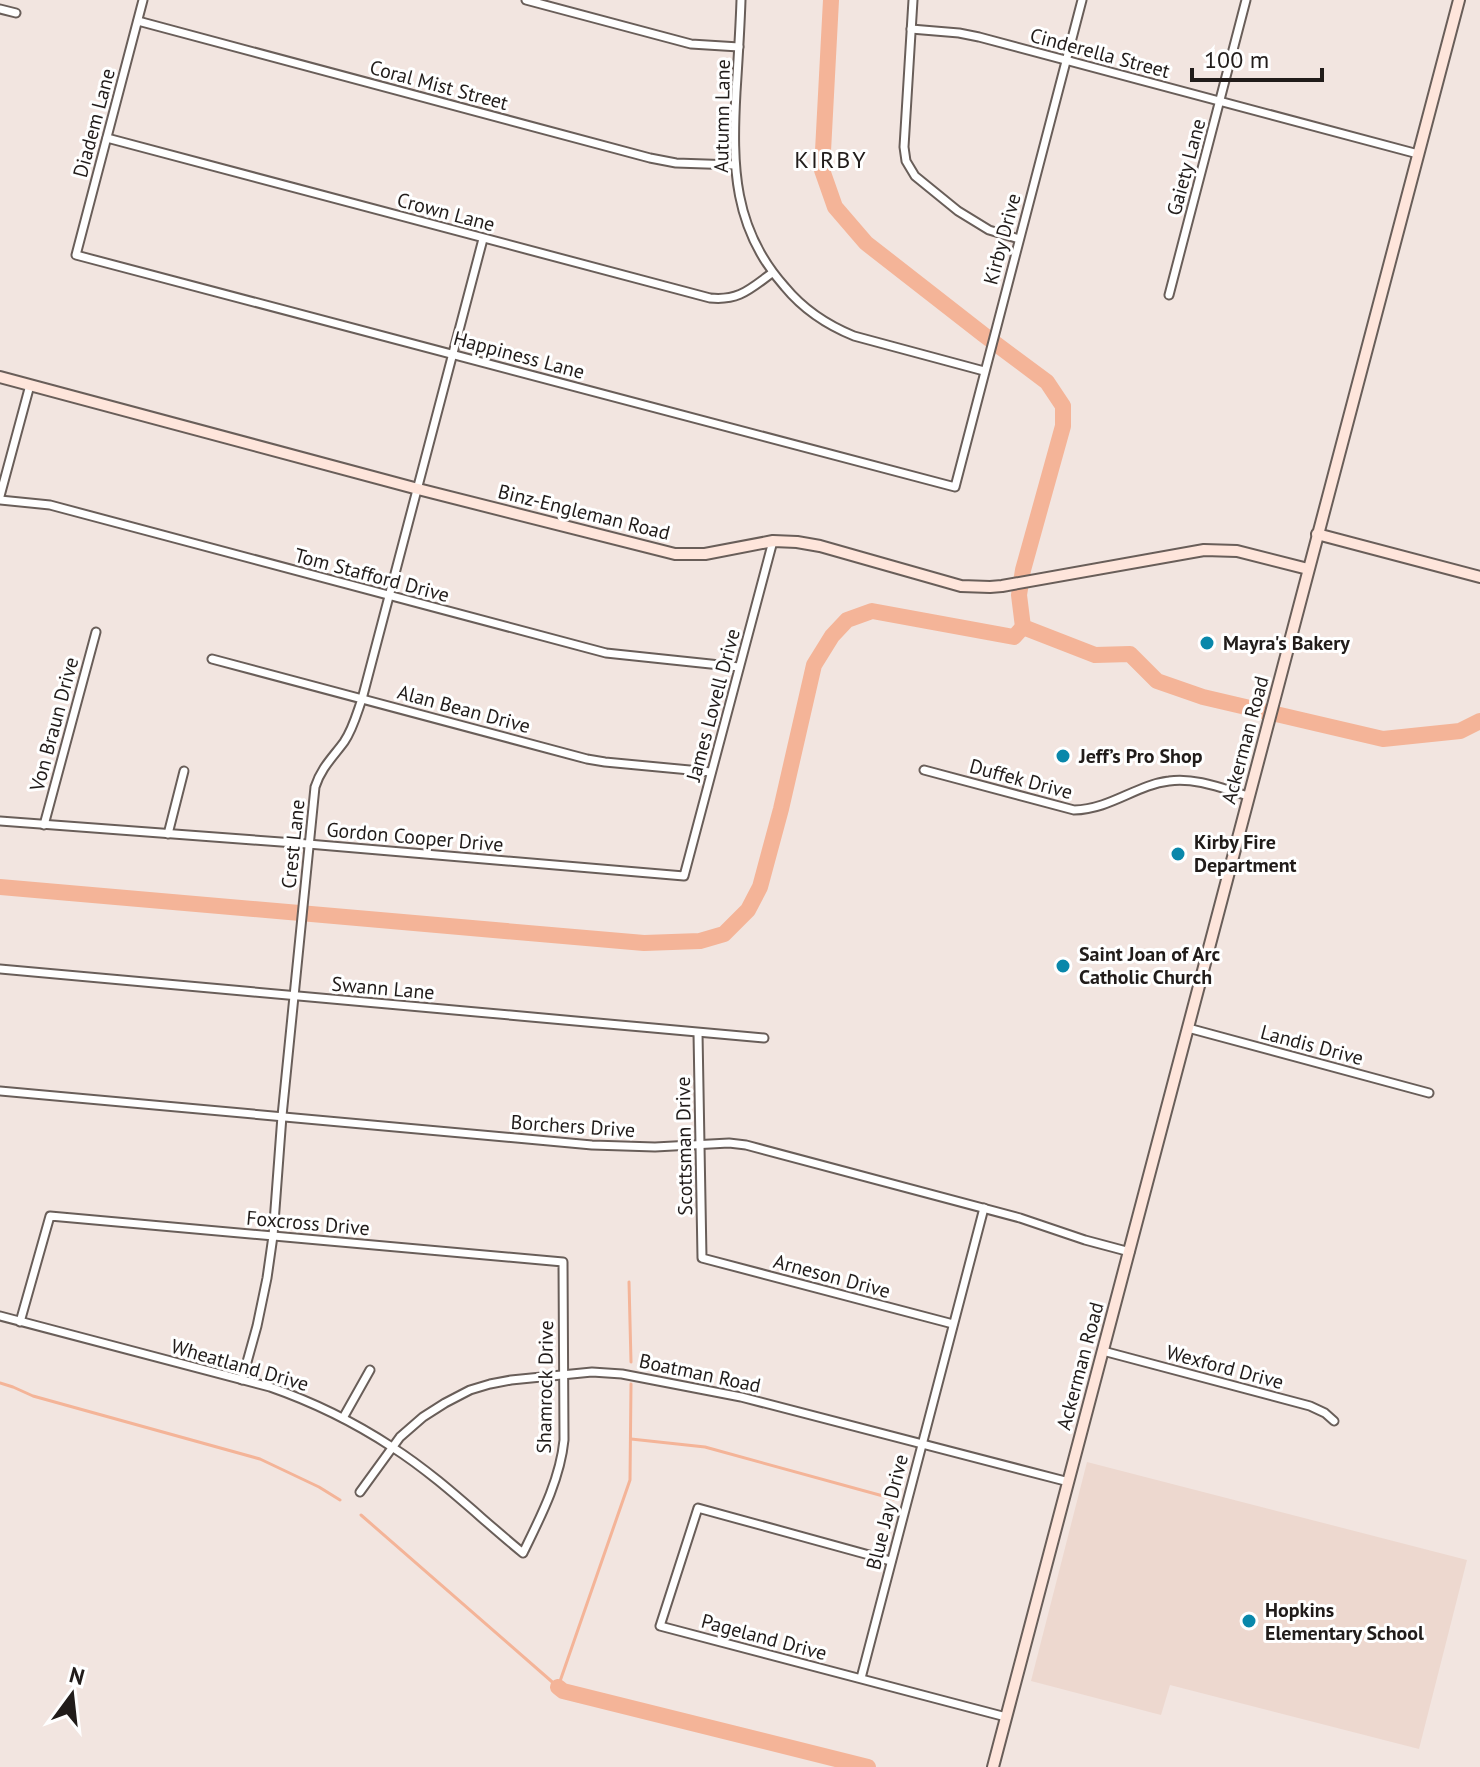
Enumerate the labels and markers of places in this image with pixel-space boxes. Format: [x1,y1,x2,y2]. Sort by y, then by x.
place label: Mayra's Bakery [1223,630,1350,656]
marker: Mayra's Bakery [1198,634,1216,652]
place label: Jeff’s Pro Shop [1078,743,1203,769]
marker: Jeff’s Pro Shop [1054,747,1072,765]
place label: Kirby Fire Department [1194,829,1297,878]
marker: Kirby Fire Department [1169,845,1187,863]
place label: Saint Joan of Arc Catholic Church [1079,941,1220,990]
marker: Saint Joan of Arc Catholic Church [1054,957,1072,975]
place label: Hopkins Elementary School [1265,1597,1424,1646]
marker: Hopkins Elementary School [1240,1612,1258,1630]

